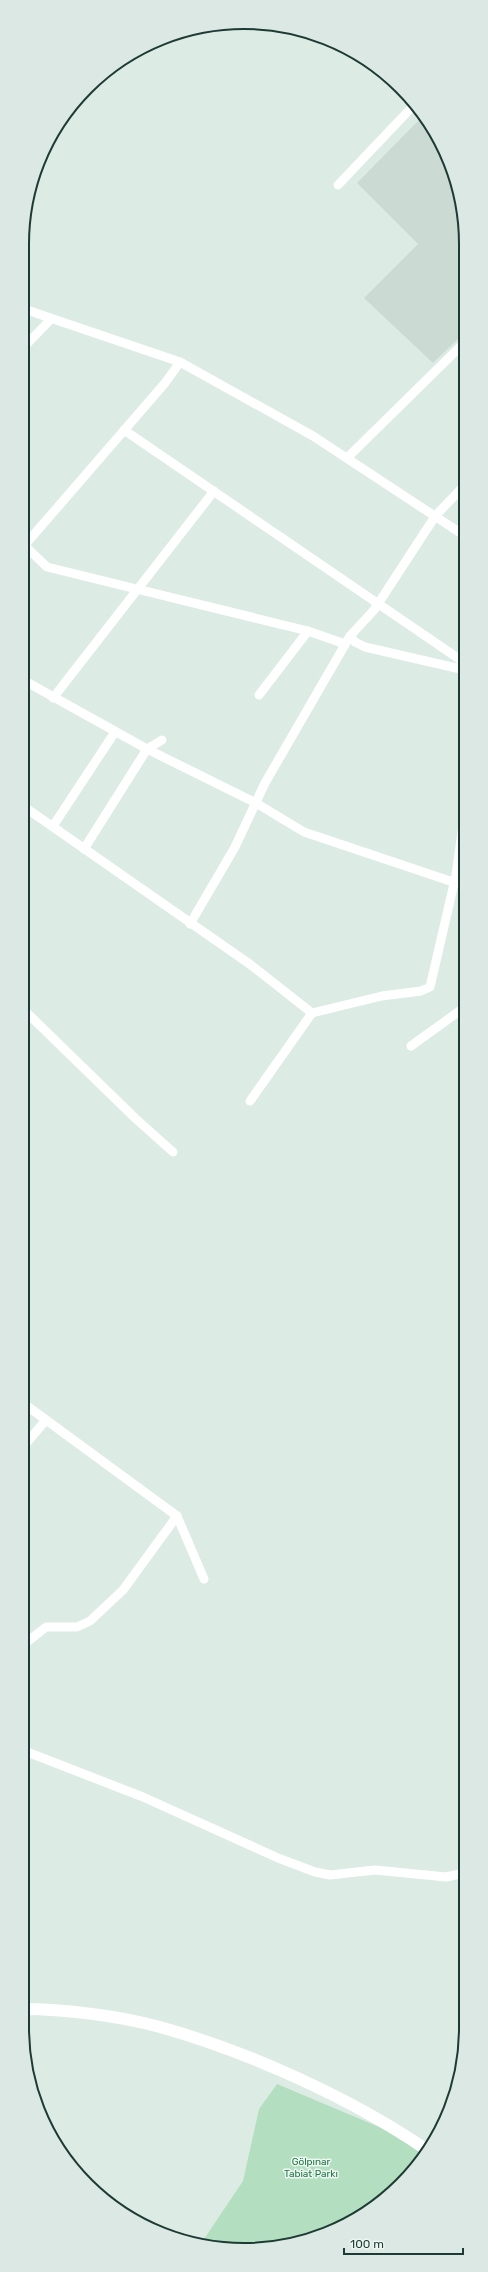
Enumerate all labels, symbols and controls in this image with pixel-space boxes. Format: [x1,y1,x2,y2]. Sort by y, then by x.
park label: Gölpınar Tabiat Parkı [284,2156,338,2180]
scale bar [344,2230,463,2256]
text: 100 m [350,2237,384,2251]

